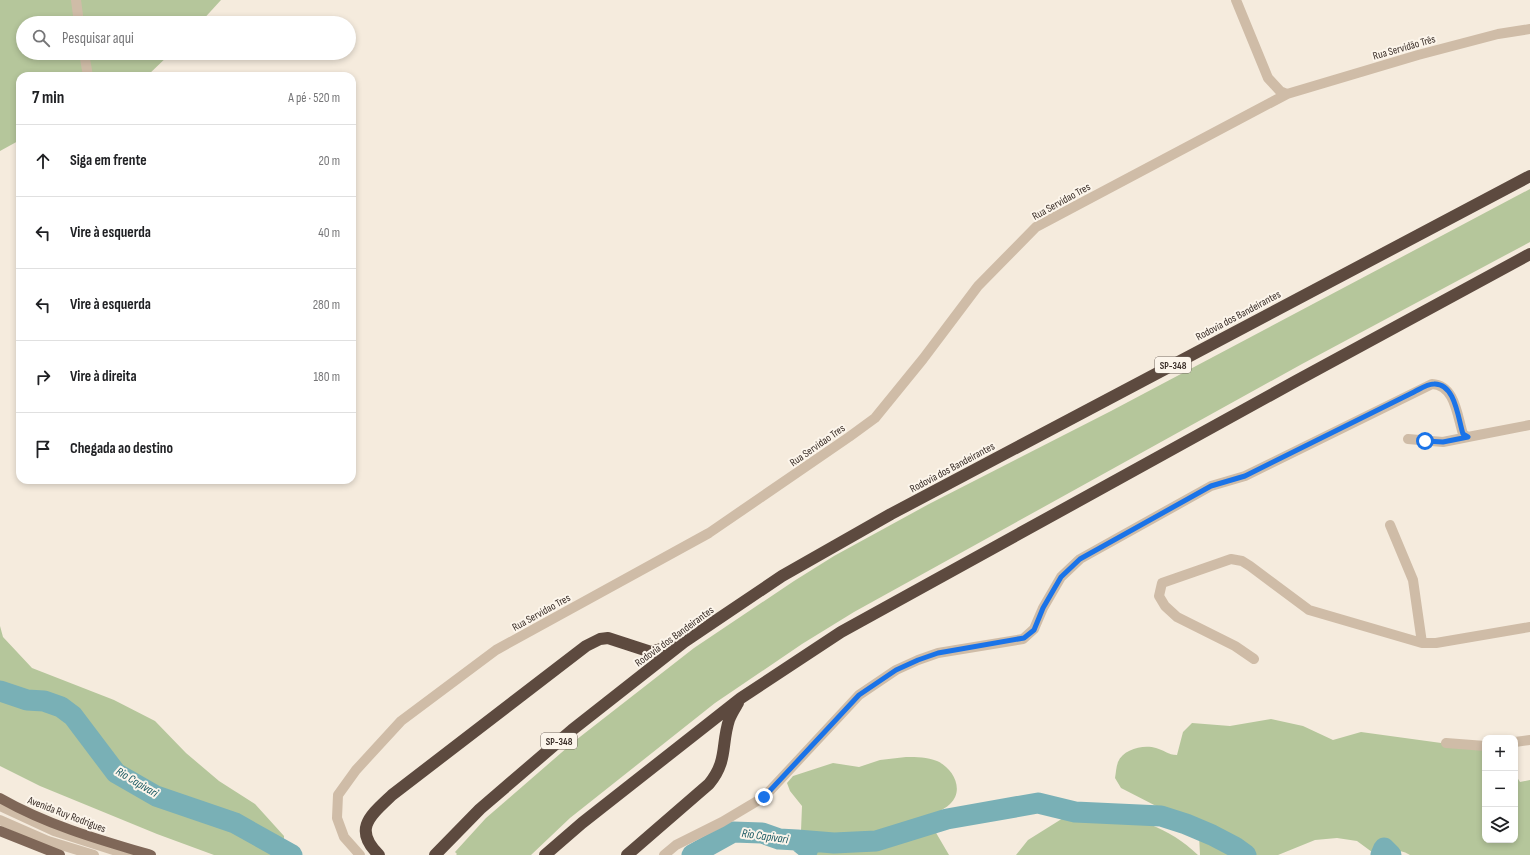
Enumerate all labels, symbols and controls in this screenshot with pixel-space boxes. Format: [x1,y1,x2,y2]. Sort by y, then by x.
search box [16,16,356,60]
icon: search [30,27,52,49]
text: Pesquisar aqui [62,29,134,48]
street label: Rua Servidão Três [1371,32,1437,63]
text: 7 min [32,88,64,108]
text: A pé · 520 m [288,90,340,106]
icon: ahead [32,150,54,172]
text: Siga em frente [70,151,147,170]
text: 20 m [318,153,340,169]
street label: Rua Servidao Tres [1030,180,1093,223]
icon: left [32,222,54,244]
text: Vire à esquerda [70,223,151,242]
text: 40 m [318,225,340,241]
street label: Rodovia dos Bandeirantes [1194,288,1283,343]
icon: left [32,294,54,316]
text: Vire à esquerda [70,295,151,314]
text: 280 m [313,297,340,313]
road number: SP-348 [1155,357,1191,373]
icon: right [32,366,54,388]
text: Vire à direita [70,367,137,386]
text: 180 m [314,369,340,385]
street label: Rua Servidao Tres [787,422,847,469]
route start [1416,432,1434,450]
icon: arrive [32,438,54,460]
text: Chegada ao destino [70,439,173,458]
street label: Rodovia dos Bandeirantes [908,440,997,495]
street label: Rua Servidao Tres [510,591,573,634]
street label: Rodovia dos Bandeirantes [632,603,716,669]
road number: SP-348 [541,733,577,749]
map controls [1482,735,1518,843]
button: + [1482,735,1518,771]
water label: Rio Capivari [113,764,161,801]
button: − [1482,771,1518,807]
route end [755,788,773,806]
street label: Avenida Ruy Rodrigues [25,793,108,835]
button: layers [1482,807,1518,843]
water label: Rio Capivari [741,826,790,847]

